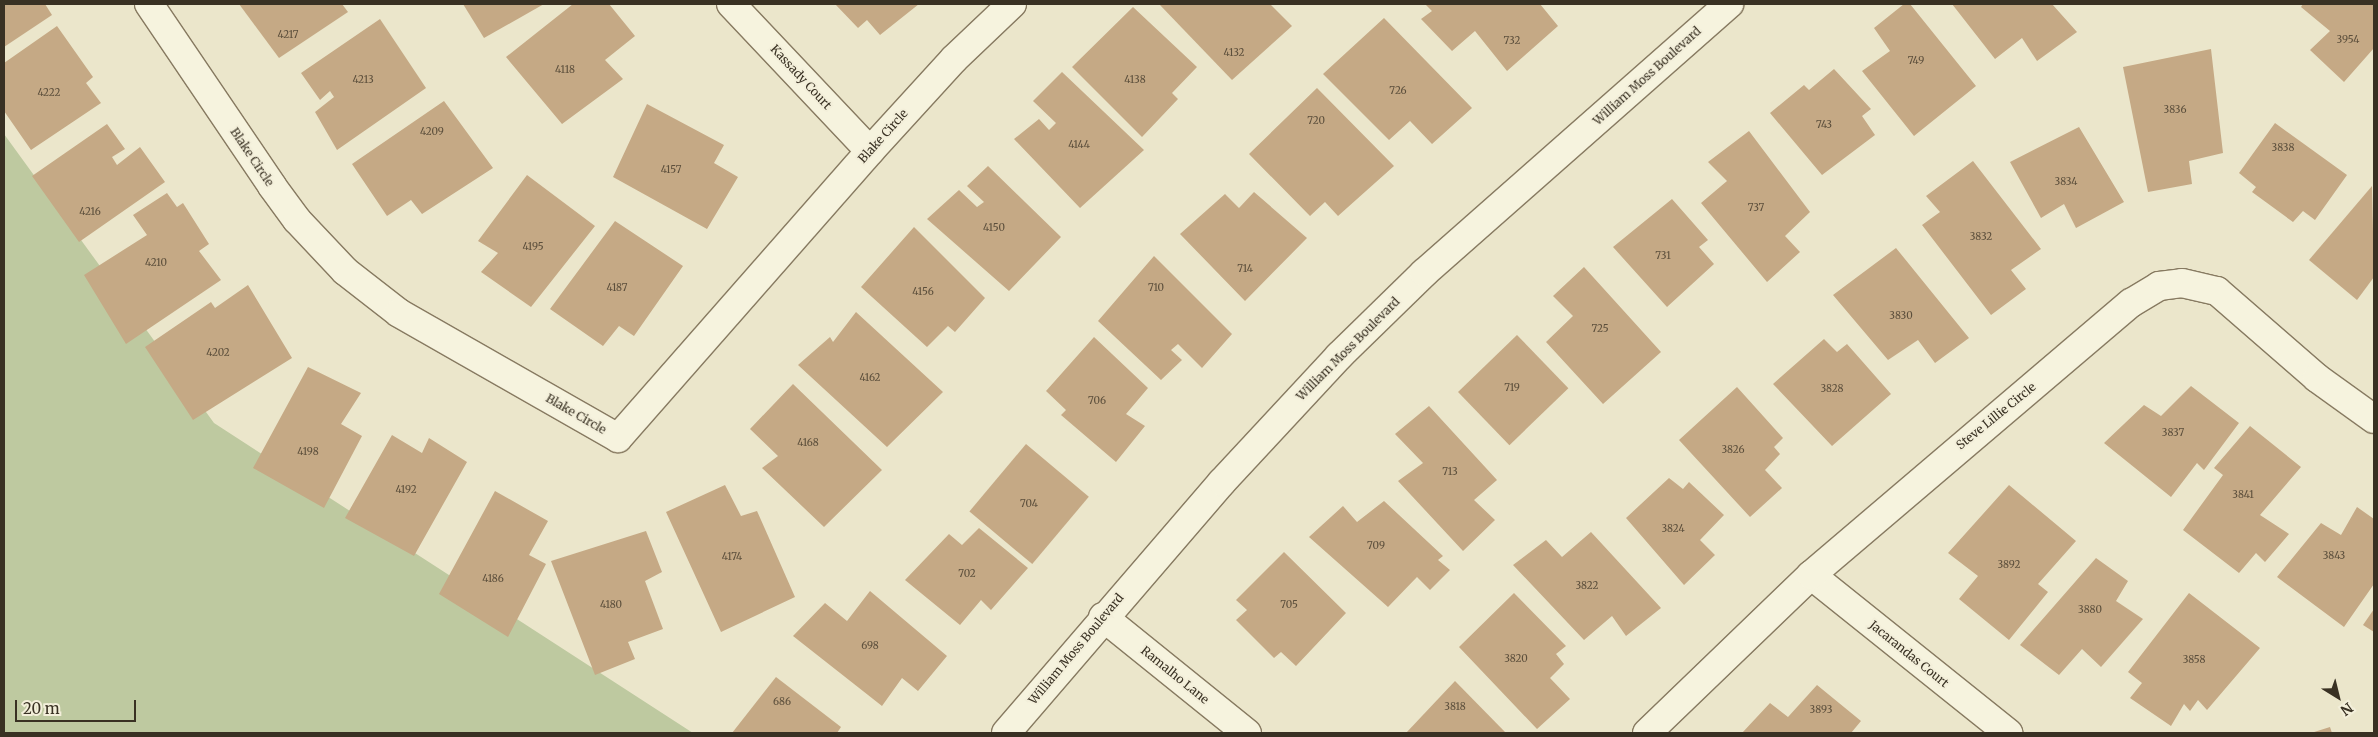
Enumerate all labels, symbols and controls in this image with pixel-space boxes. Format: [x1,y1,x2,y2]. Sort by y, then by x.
street label: William Moss Boulevard [1590,24,1704,128]
house number: 4217 [278,29,298,41]
house number: 3954 [2336,34,2360,46]
house number: 732 [1504,35,1520,47]
street label: Kassady Court [768,42,834,112]
house number: 4132 [1223,47,1245,59]
house number: 749 [1908,55,1924,67]
house number: 4118 [555,64,575,76]
house number: 4213 [352,74,374,86]
house number: 4138 [1124,74,1146,86]
house number: 726 [1389,85,1407,97]
house number: 4222 [37,87,61,99]
house number: 3836 [2164,104,2186,116]
street label: Blake Circle [855,106,911,166]
house number: 720 [1307,115,1325,127]
house number: 743 [1816,119,1832,131]
street label: Blake Circle [227,125,277,189]
house number: 4209 [420,126,444,138]
house number: 4144 [1068,139,1090,151]
house number: 3838 [2272,142,2294,154]
house number: 4157 [661,164,681,176]
house number: 3834 [2055,176,2077,188]
house number: 737 [1748,202,1764,214]
house number: 4216 [79,206,101,218]
house number: 4150 [983,222,1005,234]
house number: 3832 [1970,231,1992,243]
house number: 4195 [522,241,544,253]
house number: 731 [1655,250,1671,262]
house number: 4210 [145,257,167,269]
house number: 714 [1237,263,1253,275]
house number: 4187 [606,282,628,294]
house number: 710 [1148,282,1164,294]
house number: 4156 [912,286,934,298]
street label: William Moss Boulevard [1293,294,1403,404]
house number: 3830 [1889,310,1913,322]
house number: 725 [1592,323,1608,335]
house number: 4202 [206,347,230,359]
house number: 4162 [859,372,881,384]
street label: Steve Lillie Circle [1953,380,2039,452]
house number: 719 [1504,382,1520,394]
house number: 3828 [1820,383,1844,395]
street label: Blake Circle [543,391,609,437]
house number: 706 [1088,395,1106,407]
house number: 3837 [2162,427,2184,439]
house number: 4168 [797,437,819,449]
house number: 3826 [1721,444,1745,456]
house number: 4198 [297,446,319,458]
house number: 713 [1442,466,1458,478]
house number: 4192 [395,484,417,496]
house number: 3841 [2232,489,2254,501]
house number: 704 [1020,498,1038,510]
house number: 3824 [1661,523,1685,535]
house number: 709 [1367,540,1385,552]
house number: 3843 [2323,550,2345,562]
house number: 4174 [722,551,742,563]
house number: 3892 [1997,559,2021,571]
house number: 702 [958,568,976,580]
house number: 4186 [482,573,504,585]
house number: 3822 [1575,580,1599,592]
street label: William Moss Boulevard [1025,591,1127,707]
house number: 4180 [600,599,622,611]
house number: 705 [1280,599,1298,611]
house number: 3880 [2078,604,2102,616]
street label: Jacarandas Court [1867,618,1951,690]
house number: 698 [861,640,879,652]
street label: Ramalho Lane [1138,643,1212,707]
house number: 3820 [1504,653,1528,665]
house number: 3858 [2183,654,2205,666]
north arrow [2313,672,2363,722]
scale bar [18,690,139,722]
house number: 686 [773,696,791,708]
text: 20 m [23,699,60,718]
text: N [2337,699,2357,720]
house number: 3818 [1444,701,1466,713]
house number: 3893 [1810,704,1832,716]

